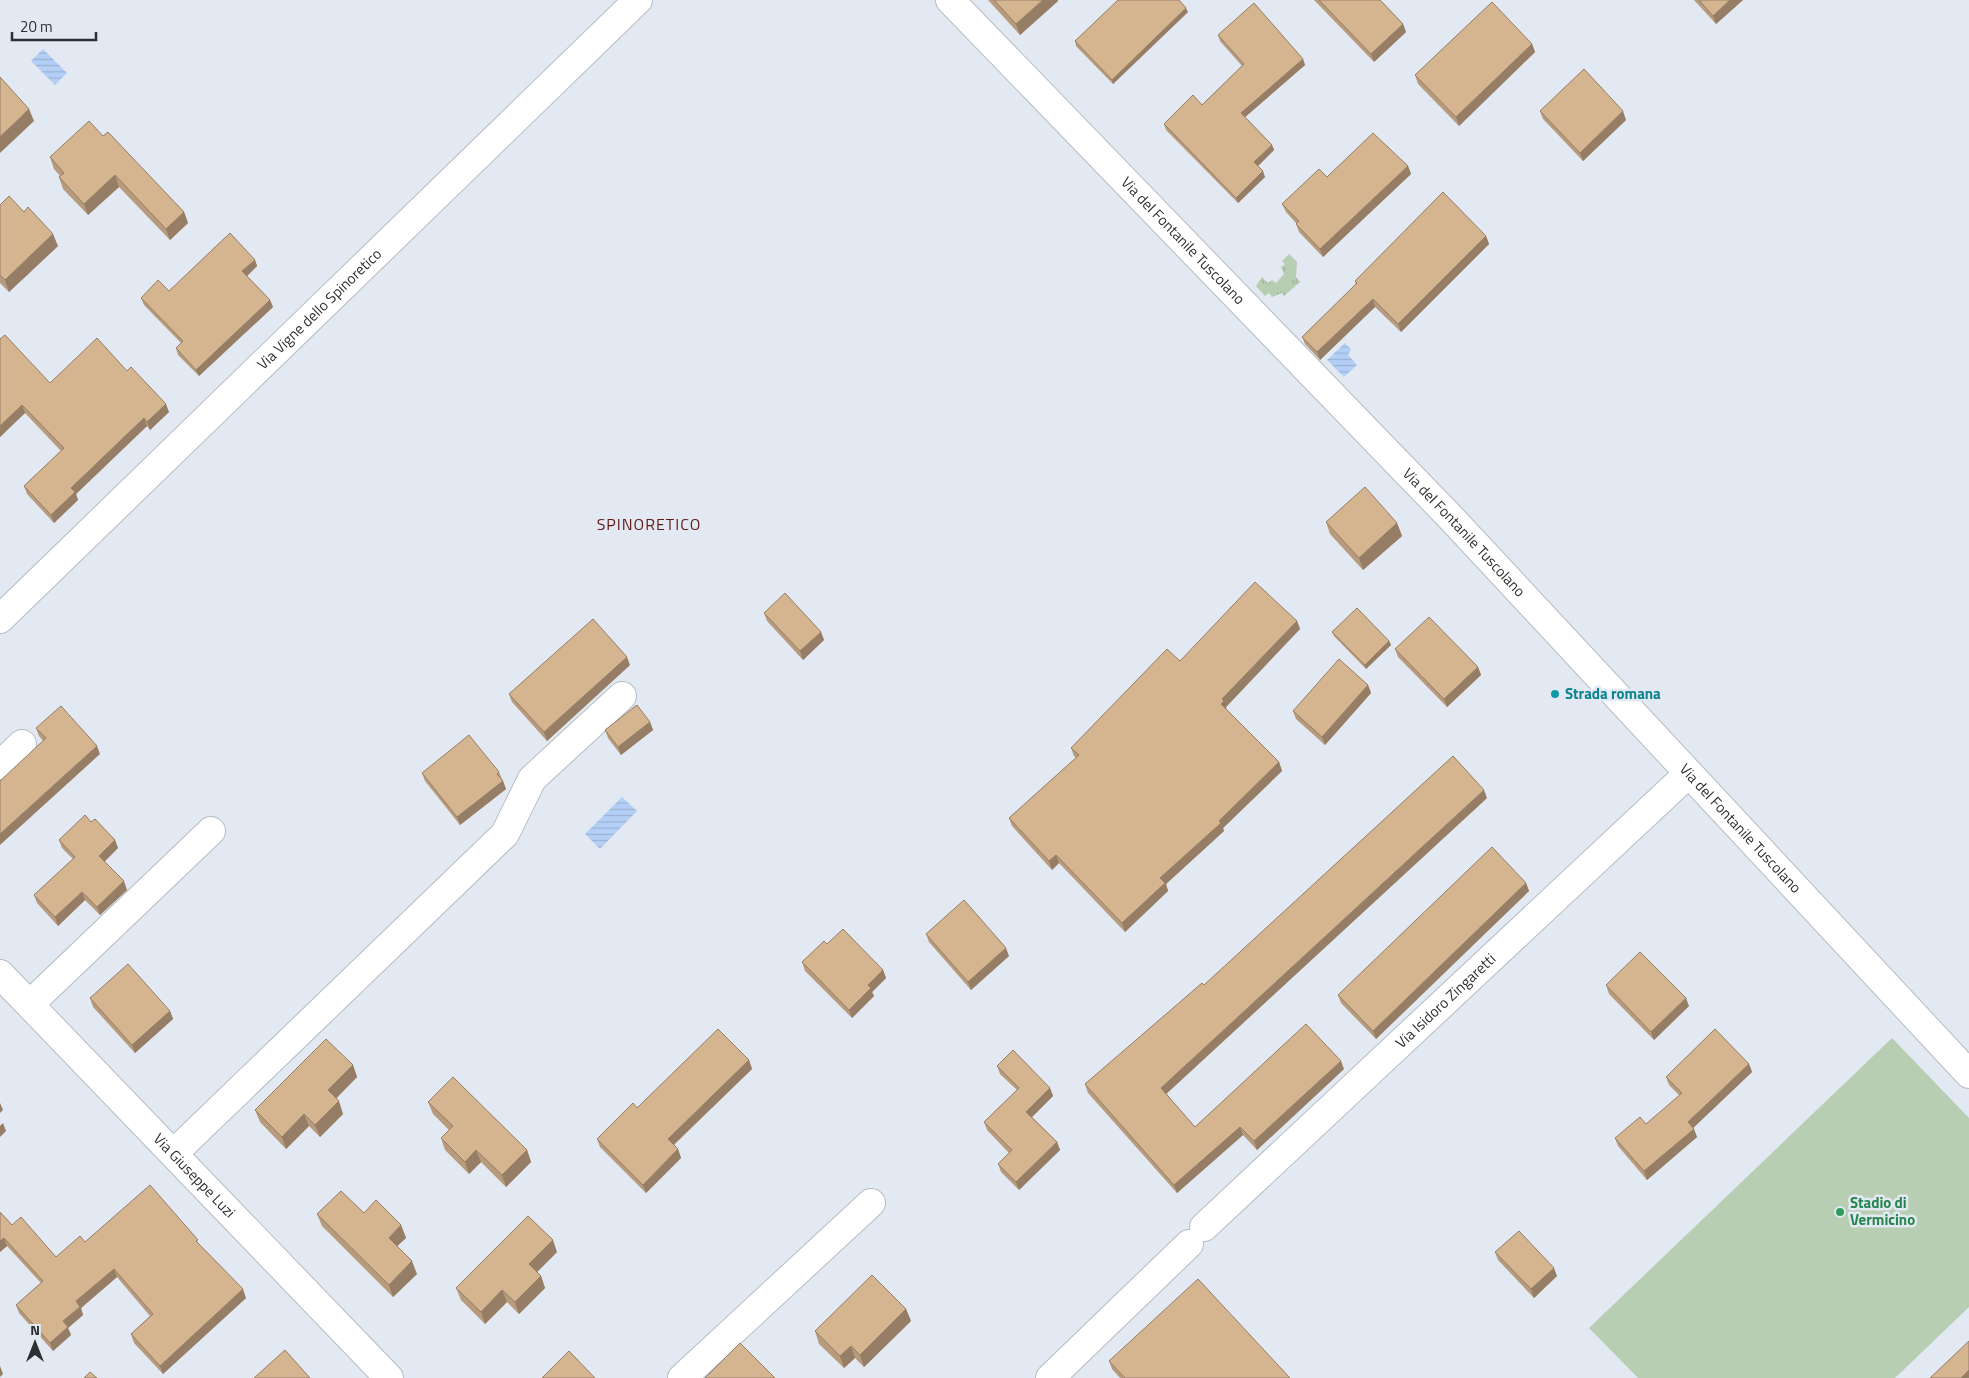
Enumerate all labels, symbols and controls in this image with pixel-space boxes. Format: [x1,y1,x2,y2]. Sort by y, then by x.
scale bar [12,10,96,42]
text: 20 m [20,15,53,38]
street label: Via del Fontanile Tuscolano [1116,171,1251,310]
street label: Via Vigne dello Spinoretico [251,243,387,375]
street label: Via del Fontanile Tuscolano [1397,462,1531,602]
district label: SPINORETICO [597,512,701,536]
place label: Strada romana [1565,682,1661,705]
marker: Strada romana [1549,688,1561,700]
street label: Via del Fontanile Tuscolano [1674,758,1807,898]
street label: Via Isidoro Zingaretti [1390,948,1501,1053]
street label: Via Giuseppe Luzi [148,1128,241,1223]
place label: Stadio di Vermicino [1850,1191,1915,1231]
marker: Stadio di Vermicino [1834,1206,1846,1218]
north arrow [10,1318,60,1368]
text: N [30,1319,40,1340]

